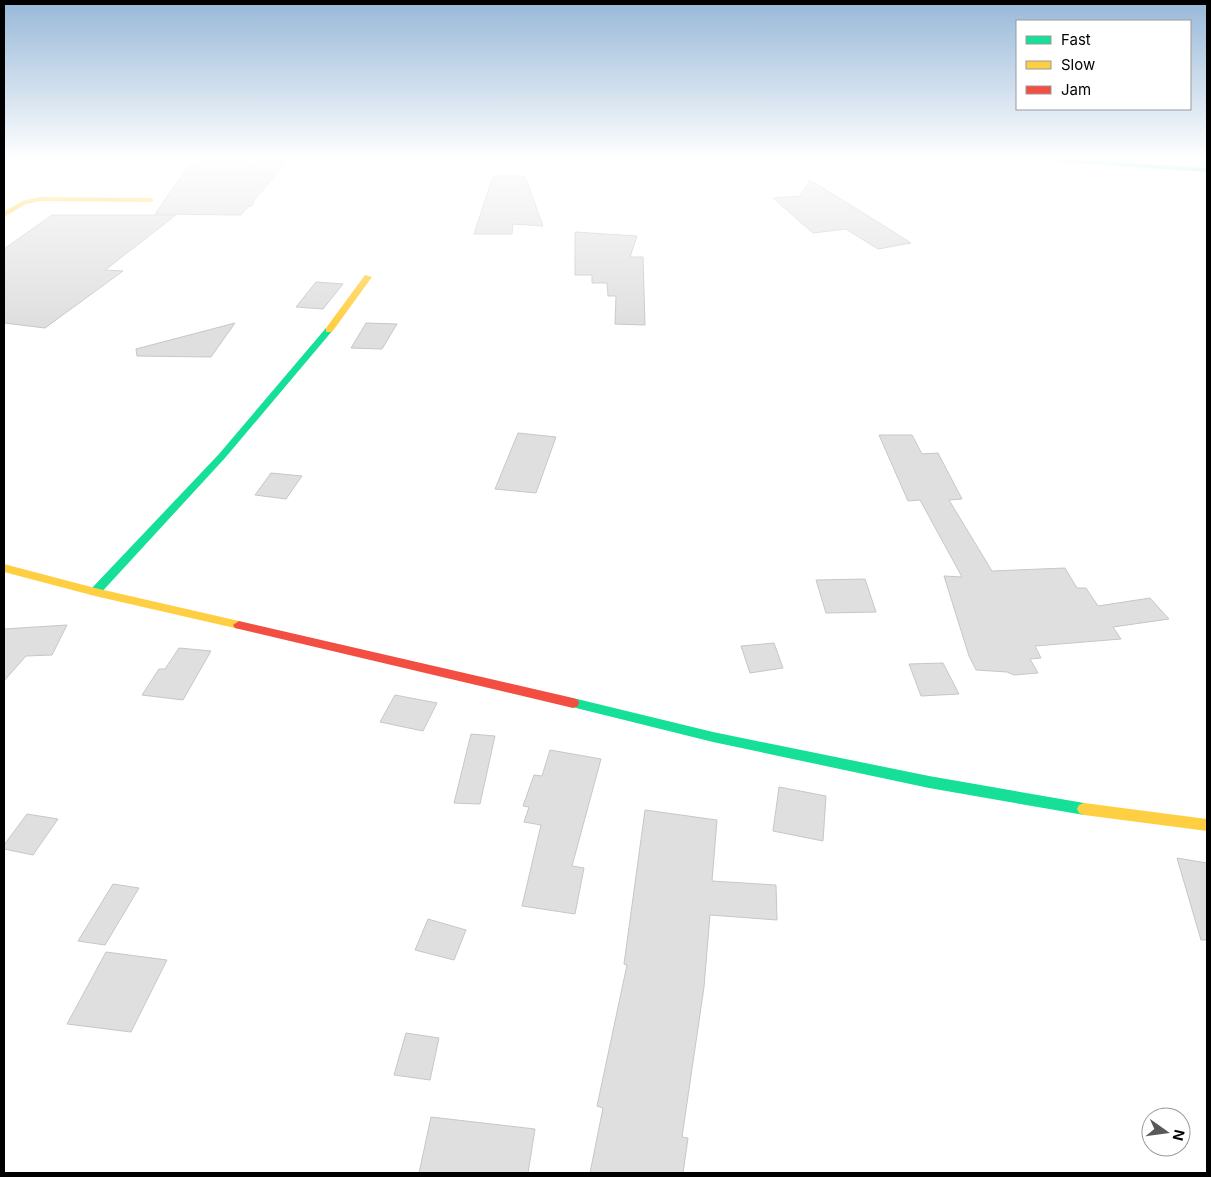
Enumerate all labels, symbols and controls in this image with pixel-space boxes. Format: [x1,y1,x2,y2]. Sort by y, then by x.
legend [1016,20,1191,110]
text: Fast [1061,30,1091,49]
text: Slow [1061,55,1095,74]
text: Jam [1061,80,1091,99]
north arrow [1141,1107,1191,1157]
text: N [1170,1128,1189,1142]

